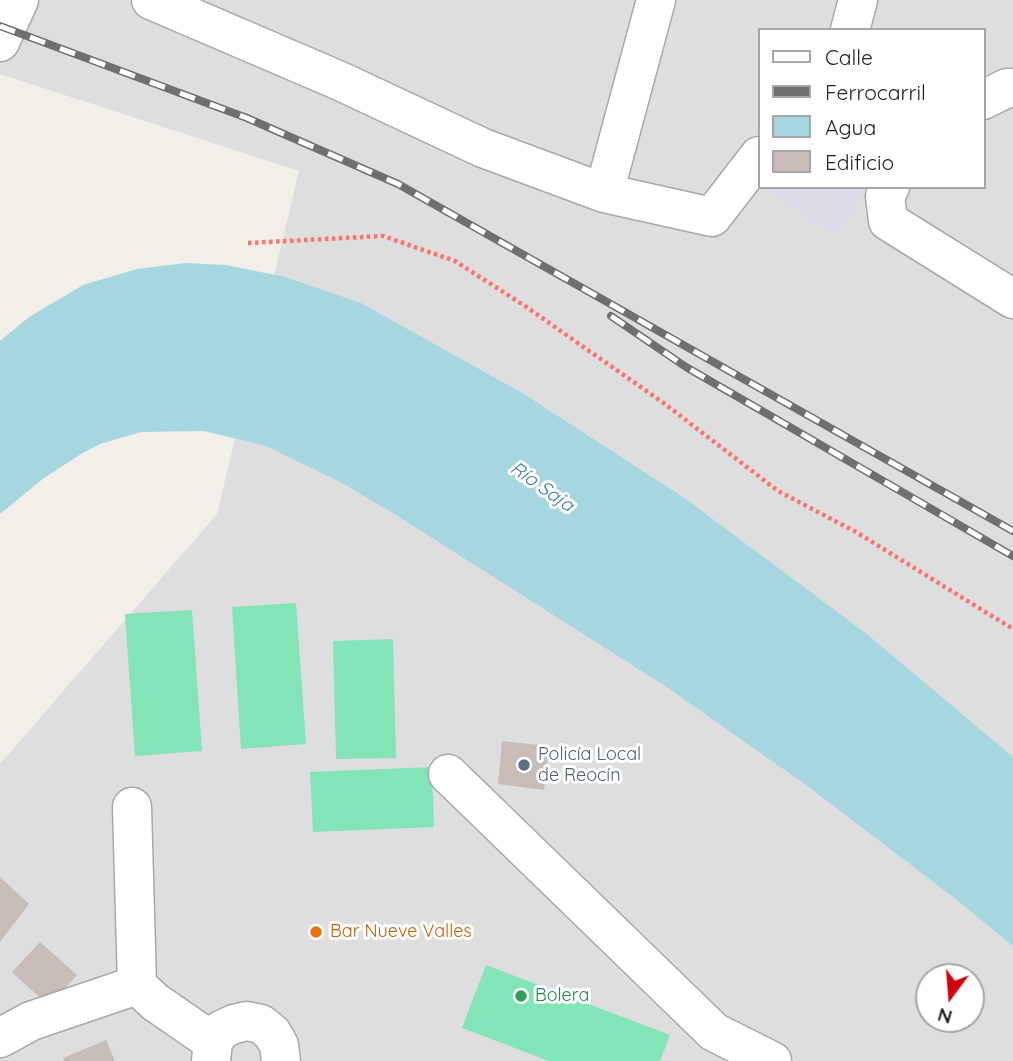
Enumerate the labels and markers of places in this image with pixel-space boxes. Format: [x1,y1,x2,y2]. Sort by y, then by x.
place label: Policía Local de Reocín [538,744,641,786]
marker: Policía Local de Reocín [516,757,532,773]
place label: Bar Nueve Valles [330,921,472,943]
marker: Bar Nueve Valles [308,924,324,940]
place label: Bolera [535,985,589,1007]
marker: Bolera [513,988,529,1004]

